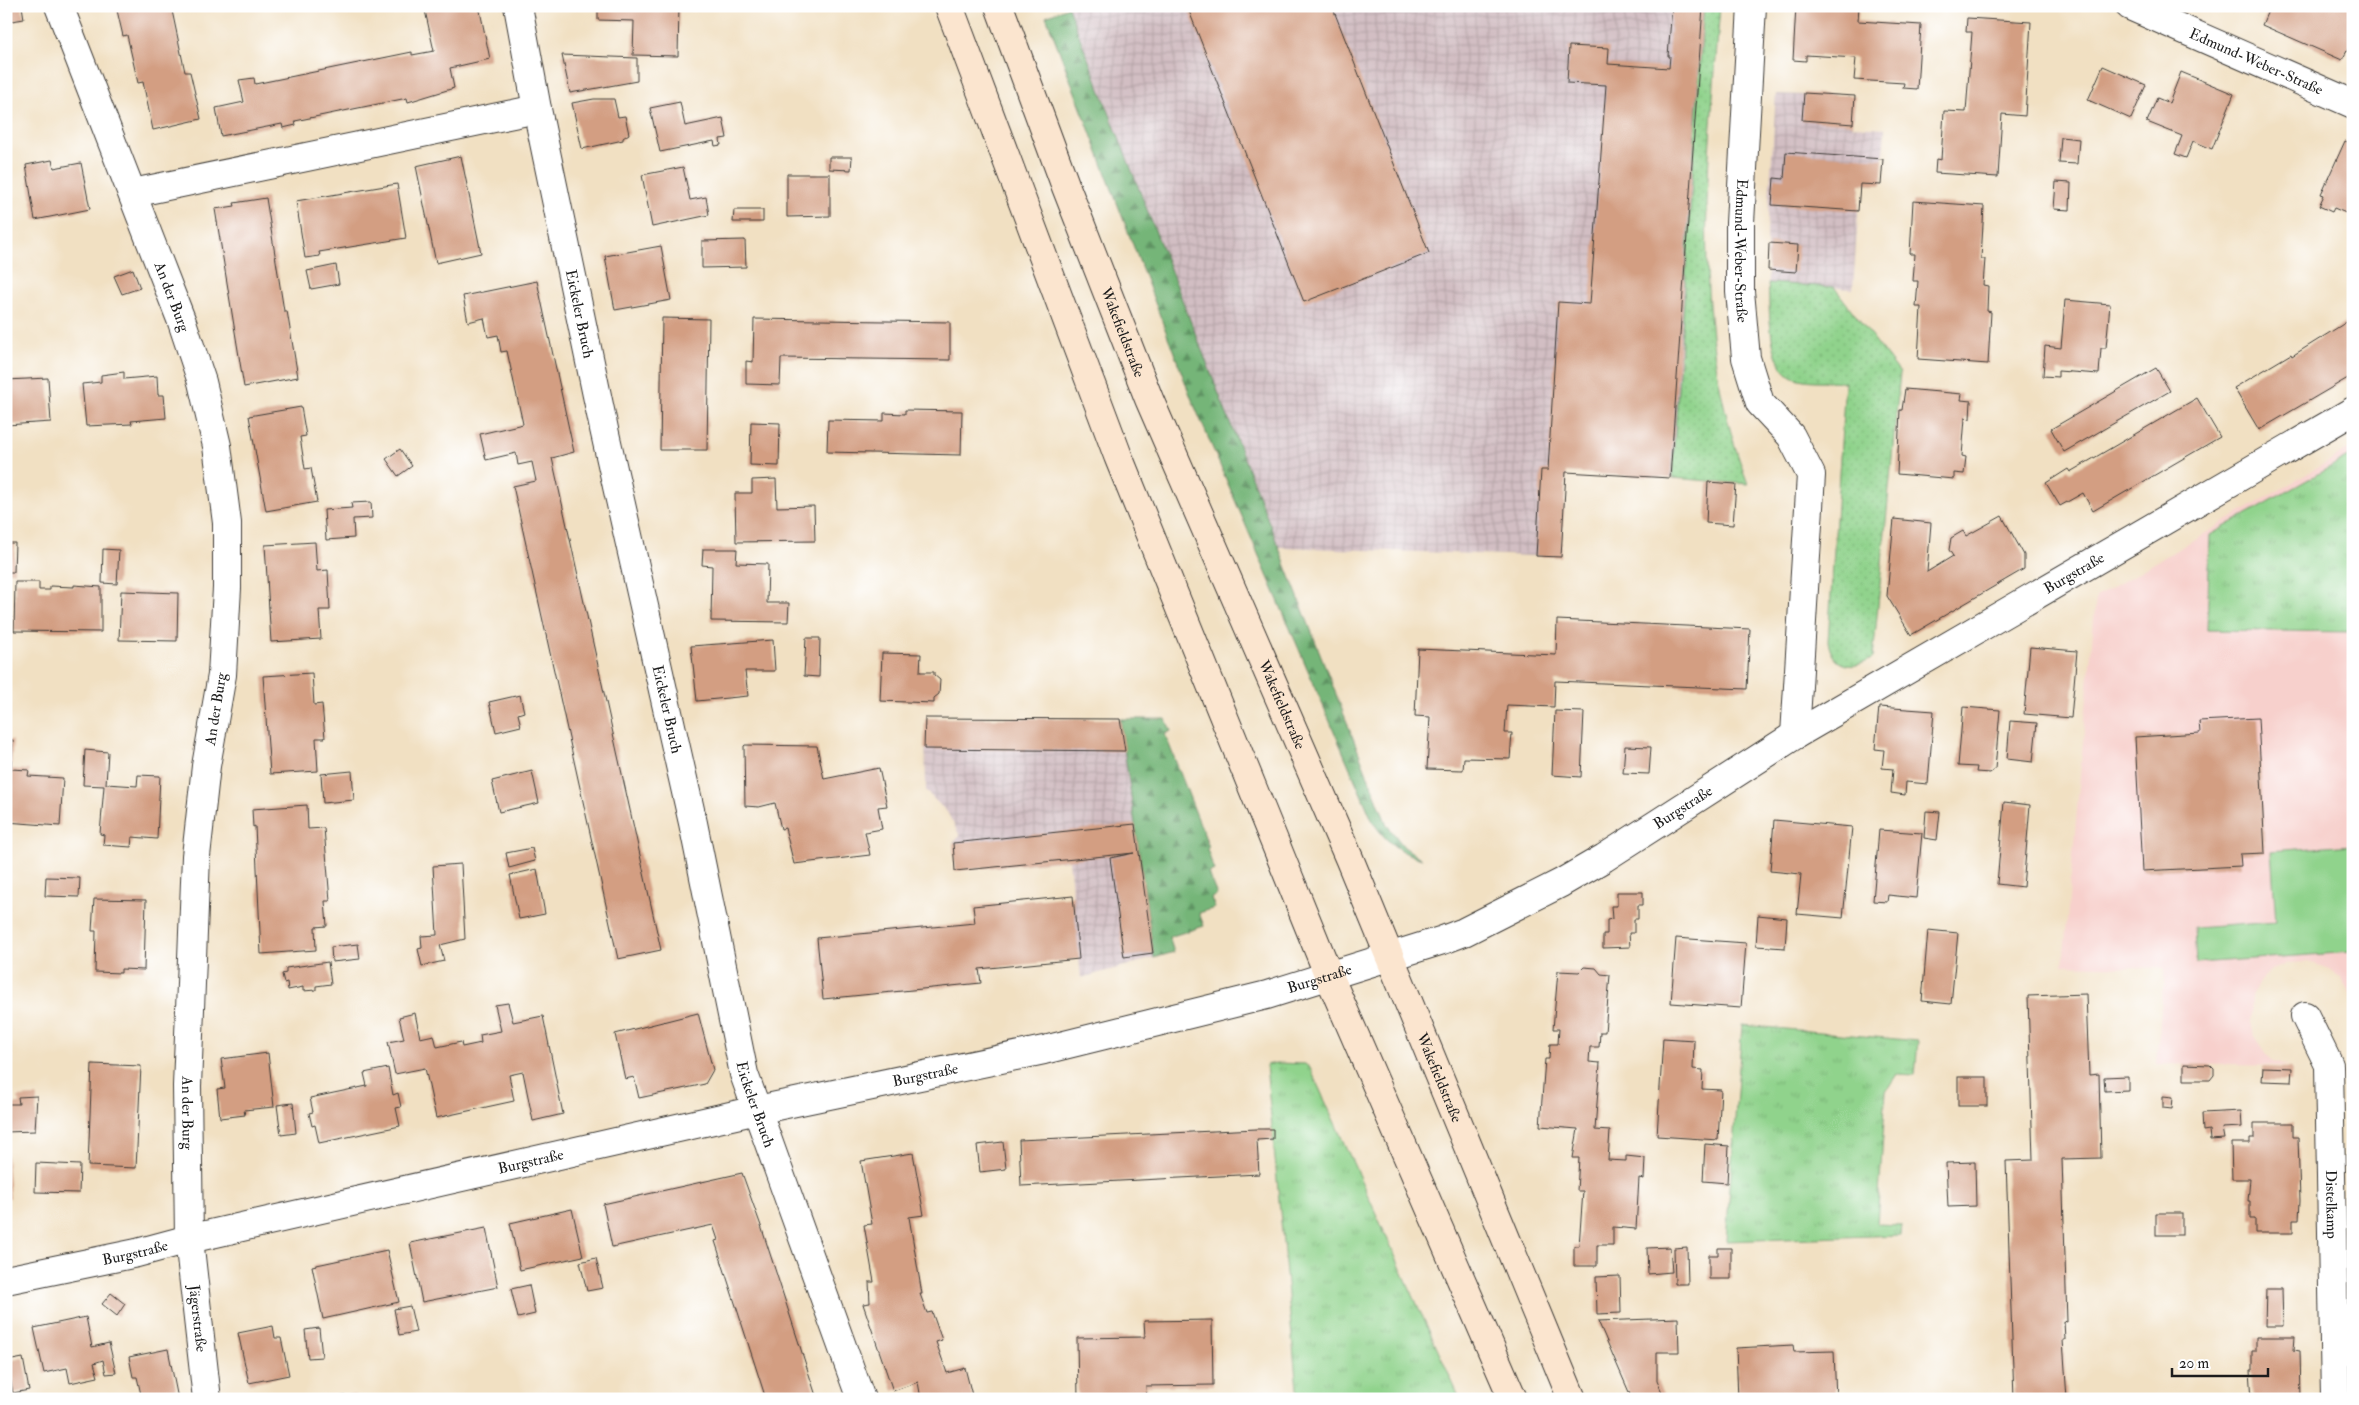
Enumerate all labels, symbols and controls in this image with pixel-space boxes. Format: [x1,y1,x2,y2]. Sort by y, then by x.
street label: Edmund-Weber-Straße [2187,24,2326,99]
street label: Edmund-Weber-Straße [1730,178,1752,323]
street label: An der Burg [150,258,194,335]
street label: Eickeler Bruch [561,268,598,360]
street label: Wakefieldstraße [1096,284,1149,380]
street label: Burgstraße [2040,548,2108,598]
street label: Wakefieldstraße [1254,656,1310,752]
street label: Eickeler Bruch [648,663,687,755]
street label: An der Burg [201,671,231,748]
street label: Burgstraße [1650,781,1716,833]
street label: Burgstraße [1285,960,1354,998]
street label: Wakefieldstraße [1412,1029,1466,1125]
street label: Burgstraße [891,1059,960,1091]
street label: Eickeler Bruch [732,1060,779,1150]
street label: An der Burg [177,1075,197,1150]
street label: Burgstraße [496,1145,565,1178]
street label: Distelkamp [2321,1170,2342,1239]
street label: Burgstraße [101,1236,170,1269]
street label: Jägerstraße [184,1283,211,1353]
scale bar [2172,1345,2268,1377]
text: 20 m [2179,1354,2209,1373]

